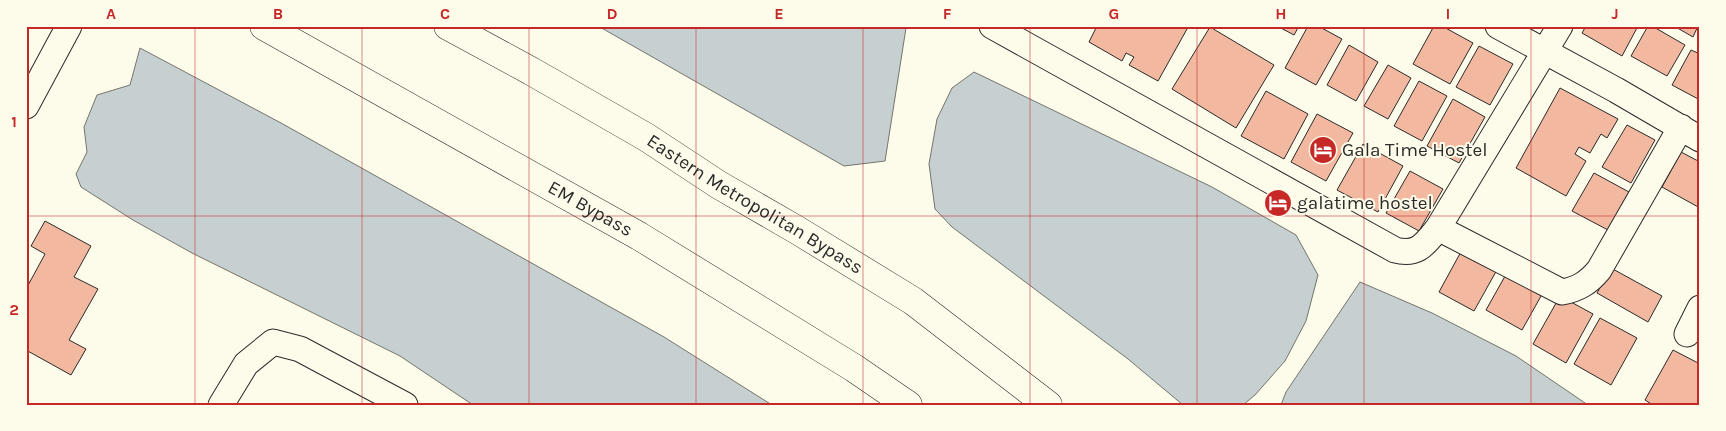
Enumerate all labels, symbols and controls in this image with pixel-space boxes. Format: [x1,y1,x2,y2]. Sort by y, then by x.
text: A [106,4,116,23]
text: B [273,4,283,23]
text: C [440,4,450,23]
text: D [607,4,618,23]
text: E [774,4,784,23]
text: F [943,4,952,23]
text: G [1109,4,1119,23]
text: H [1275,4,1287,23]
text: I [1446,4,1450,23]
text: J [1611,4,1619,23]
text: 1 [11,112,17,131]
street label: Eastern Metropolitan Bypass [643,130,867,279]
hotel icon: Gala Time Hostel [1308,135,1338,165]
place label: Gala Time Hostel [1342,139,1488,161]
street label: EM Bypass [544,176,637,241]
hotel icon: galatime hostel [1263,188,1293,218]
place label: galatime hostel [1297,192,1433,214]
text: 2 [9,300,19,319]

